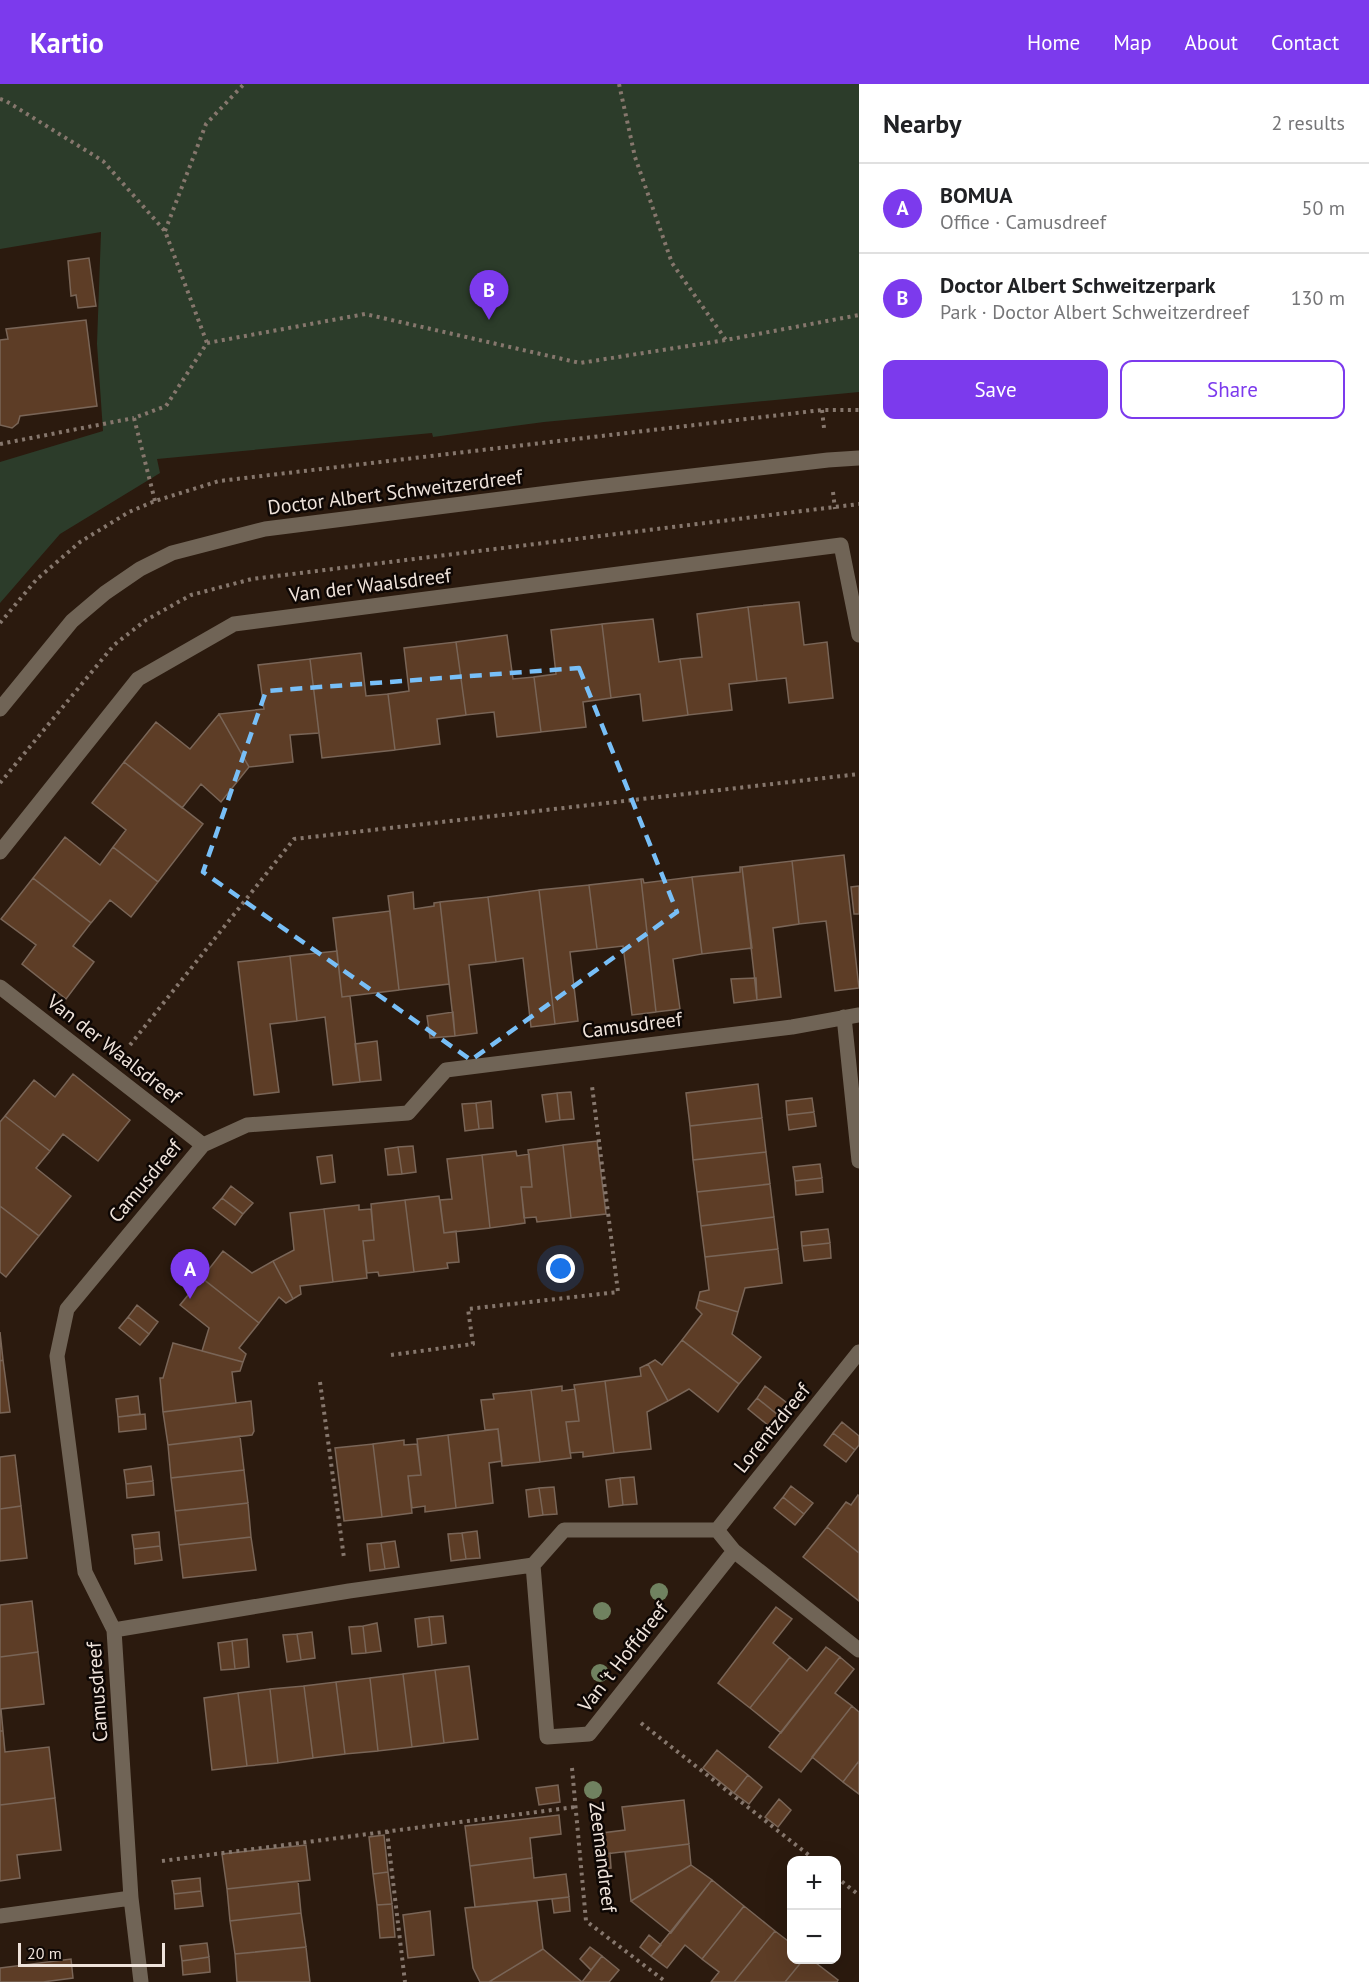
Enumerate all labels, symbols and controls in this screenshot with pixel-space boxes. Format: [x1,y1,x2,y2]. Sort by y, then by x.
text: Kartio [30,24,104,61]
text: Home [1027,29,1080,56]
text: Map [1113,29,1152,56]
text: About [1185,29,1238,56]
text: Contact [1271,29,1339,56]
text: Nearby [883,107,961,140]
text: 2 results [1272,110,1345,136]
text: BOMUA [940,181,1012,209]
text: A [896,195,909,221]
text: 50 m [1302,195,1345,221]
text: Office · Camusdreef [940,209,1106,235]
pin: B [470,270,508,320]
text: Doctor Albert Schweitzerpark [940,271,1215,299]
text: B [897,285,908,311]
text: 130 m [1291,285,1345,311]
text: Park · Doctor Albert Schweitzerdreef [940,299,1249,325]
button: Save [883,360,1108,419]
button: Share [1120,360,1345,419]
street label: Doctor Albert Schweitzerdreef [266,463,526,521]
street label: Van der Waalsdreef [286,562,454,608]
street label: Van der Waalsdreef [41,988,188,1110]
street label: Camusdreef [581,1006,685,1044]
street label: Camusdreef [103,1133,188,1228]
pin: A [170,1250,210,1299]
your location [546,1254,575,1283]
street label: Lorentzdreef [728,1377,817,1478]
street label: Van 't Hoffdreef [571,1596,675,1718]
street label: Camusdreef [80,1639,113,1743]
street label: Zeemandreef [583,1800,623,1915]
map controls [787,1856,841,1964]
button: + [787,1856,841,1910]
button: − [787,1910,841,1964]
scale bar [18,1940,165,1968]
text: 20 m [27,1943,62,1963]

